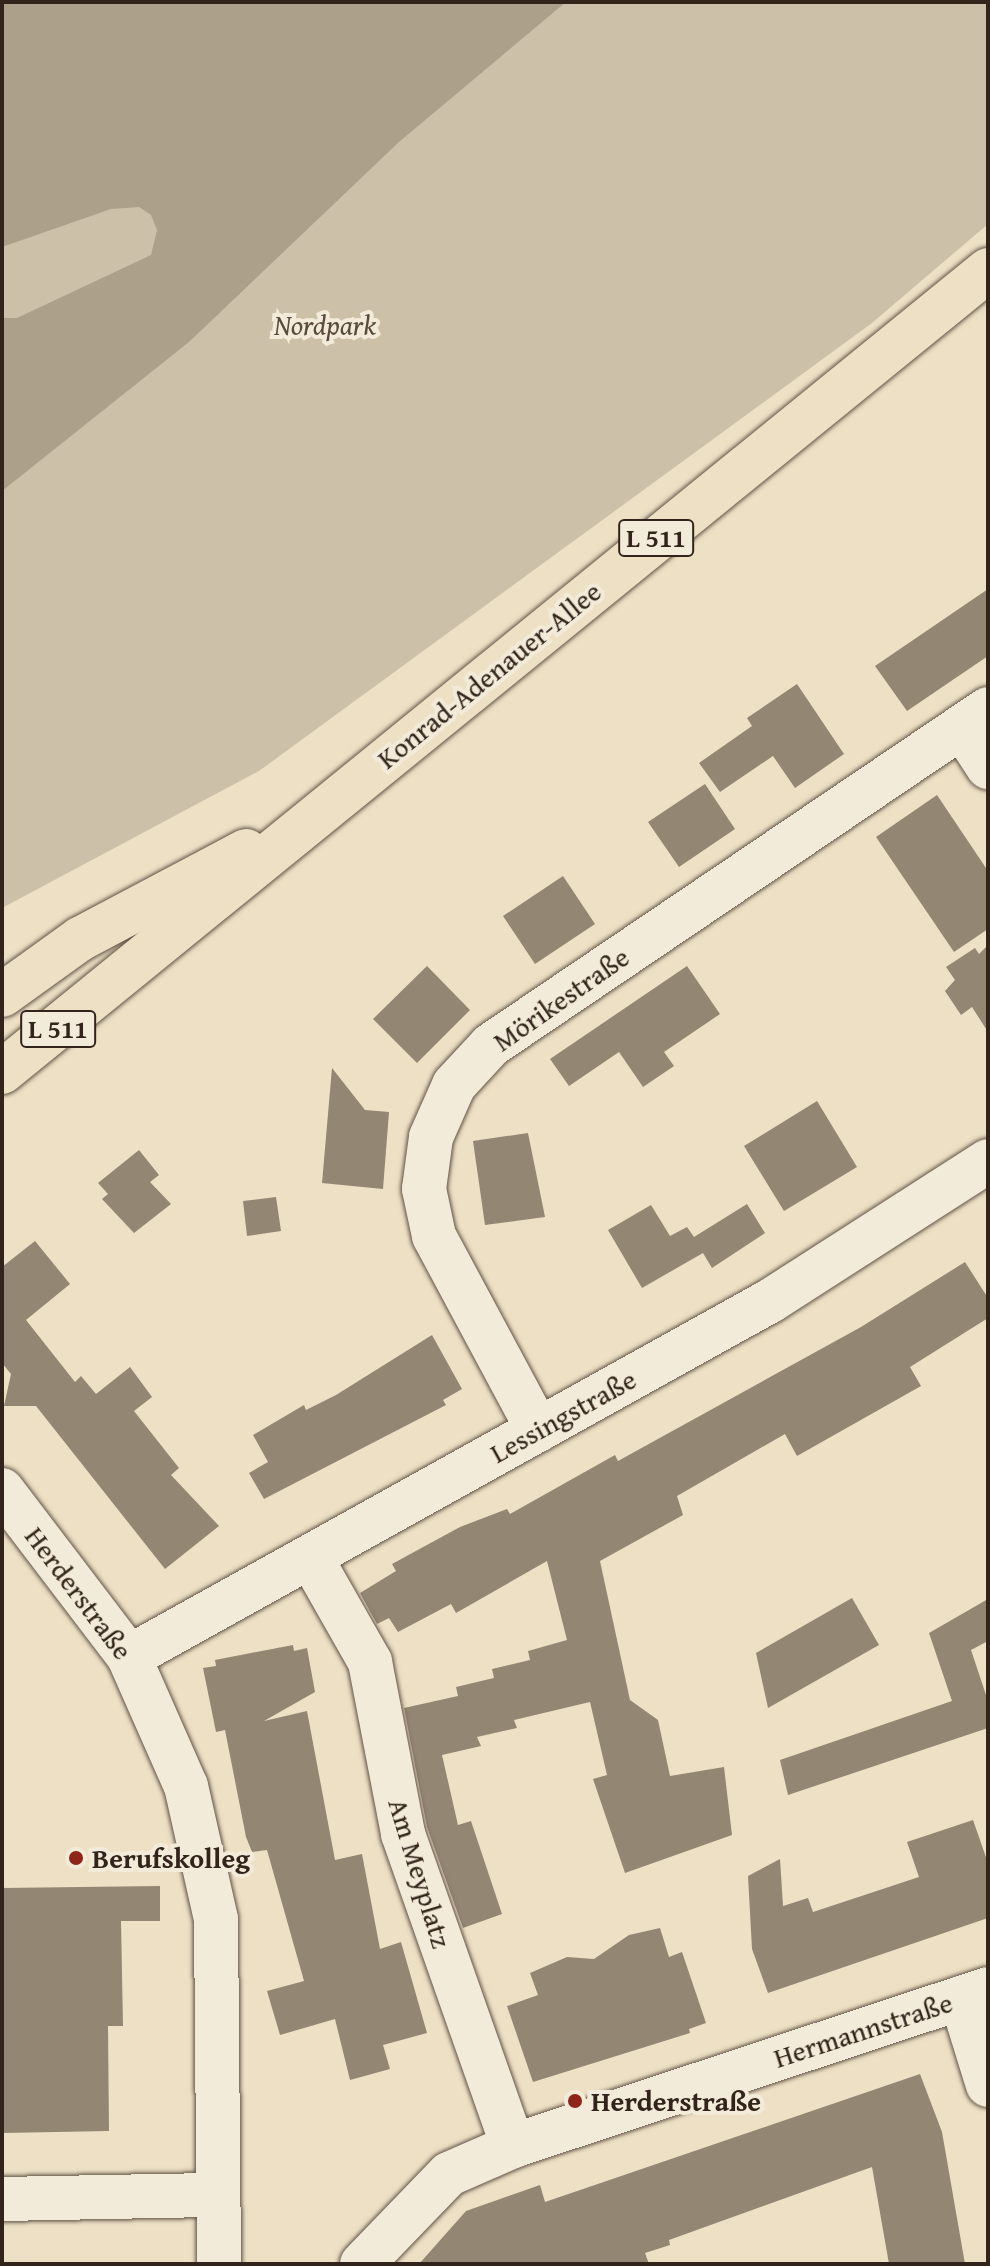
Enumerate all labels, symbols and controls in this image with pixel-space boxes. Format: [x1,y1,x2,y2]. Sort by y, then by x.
park label: Nordpark [274,308,376,342]
road number: L 511 [618,516,694,560]
street label: Konrad-Adenauer-Allee [370,574,608,776]
street label: Mörikestraße [486,940,636,1058]
road number: L 511 [20,1007,96,1051]
street label: Lessingstraße [484,1362,642,1470]
street label: Herderstraße [18,1520,140,1666]
street label: Am Meyplatz [381,1794,459,1952]
place label: Berufskolleg [92,1841,250,1875]
marker: Berufskolleg [67,1849,85,1867]
street label: Hermannstraße [769,1985,957,2075]
place label: Herderstraße [591,2084,761,2118]
marker: Herderstraße [566,2092,584,2110]

